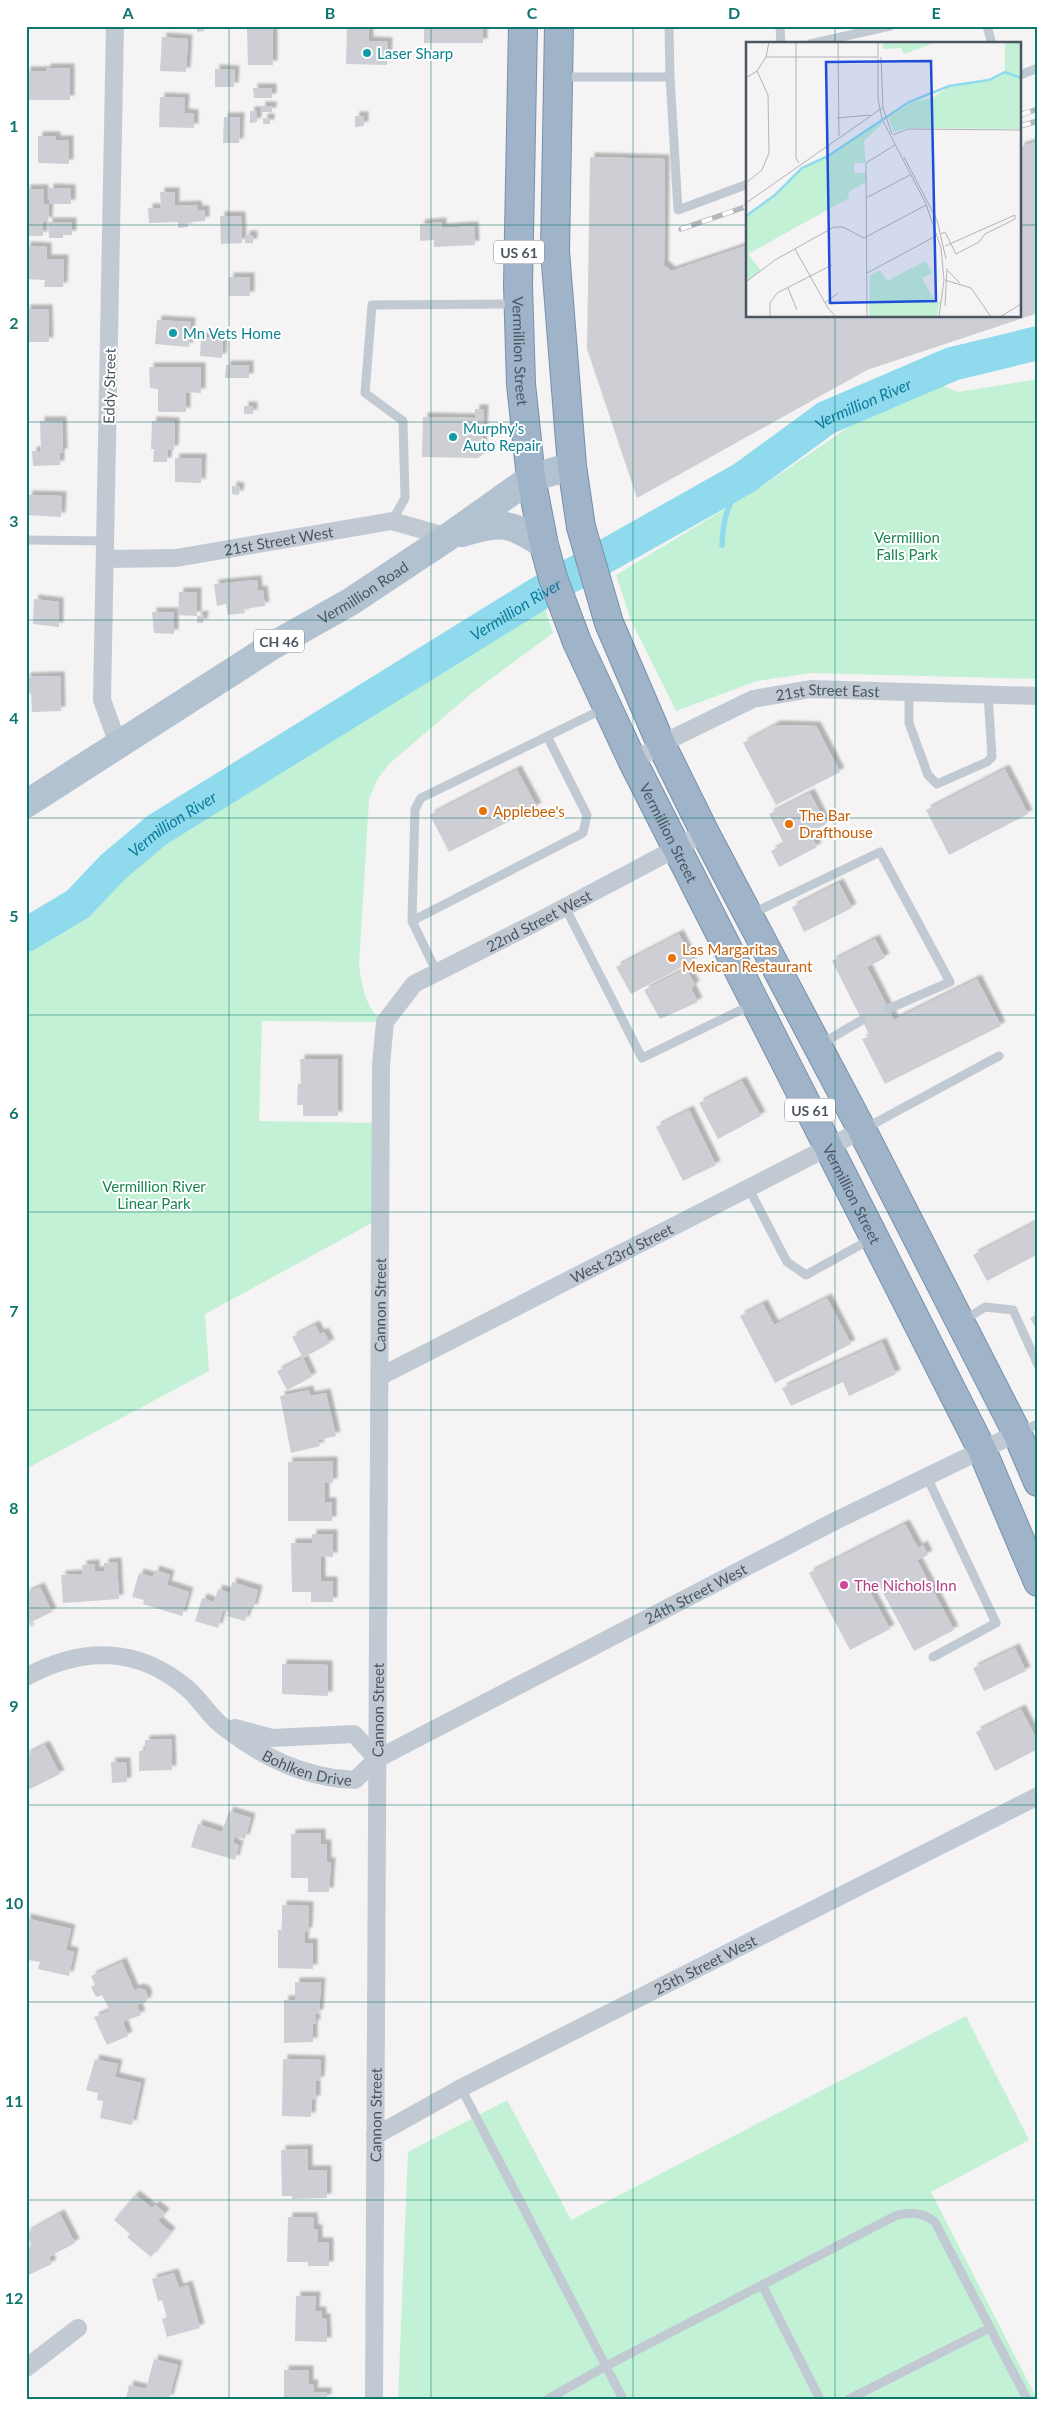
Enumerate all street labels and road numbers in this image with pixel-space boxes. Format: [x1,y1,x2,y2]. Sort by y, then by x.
road number: US 61 [494,240,544,264]
street label: Vermillion Street [509,296,532,407]
street label: Eddy Street [99,347,119,424]
street label: 21st Street West [222,522,335,559]
street label: Vermillion Road [315,557,411,627]
road number: CH 46 [254,630,304,652]
street label: 21st Street East [774,680,881,704]
street label: Vermillion Street [636,780,702,886]
street label: 22nd Street West [483,886,595,955]
road number: US 61 [785,1098,835,1122]
street label: Vermillion Street [819,1141,885,1247]
street label: West 23rd Street [567,1219,676,1287]
street label: Cannon Street [370,1257,389,1352]
street label: 24th Street West [641,1559,750,1627]
street label: Cannon Street [368,1662,387,1757]
street label: Bohlken Drive [259,1746,353,1789]
street label: 25th Street West [651,1931,760,1998]
street label: Cannon Street [366,2067,385,2162]

